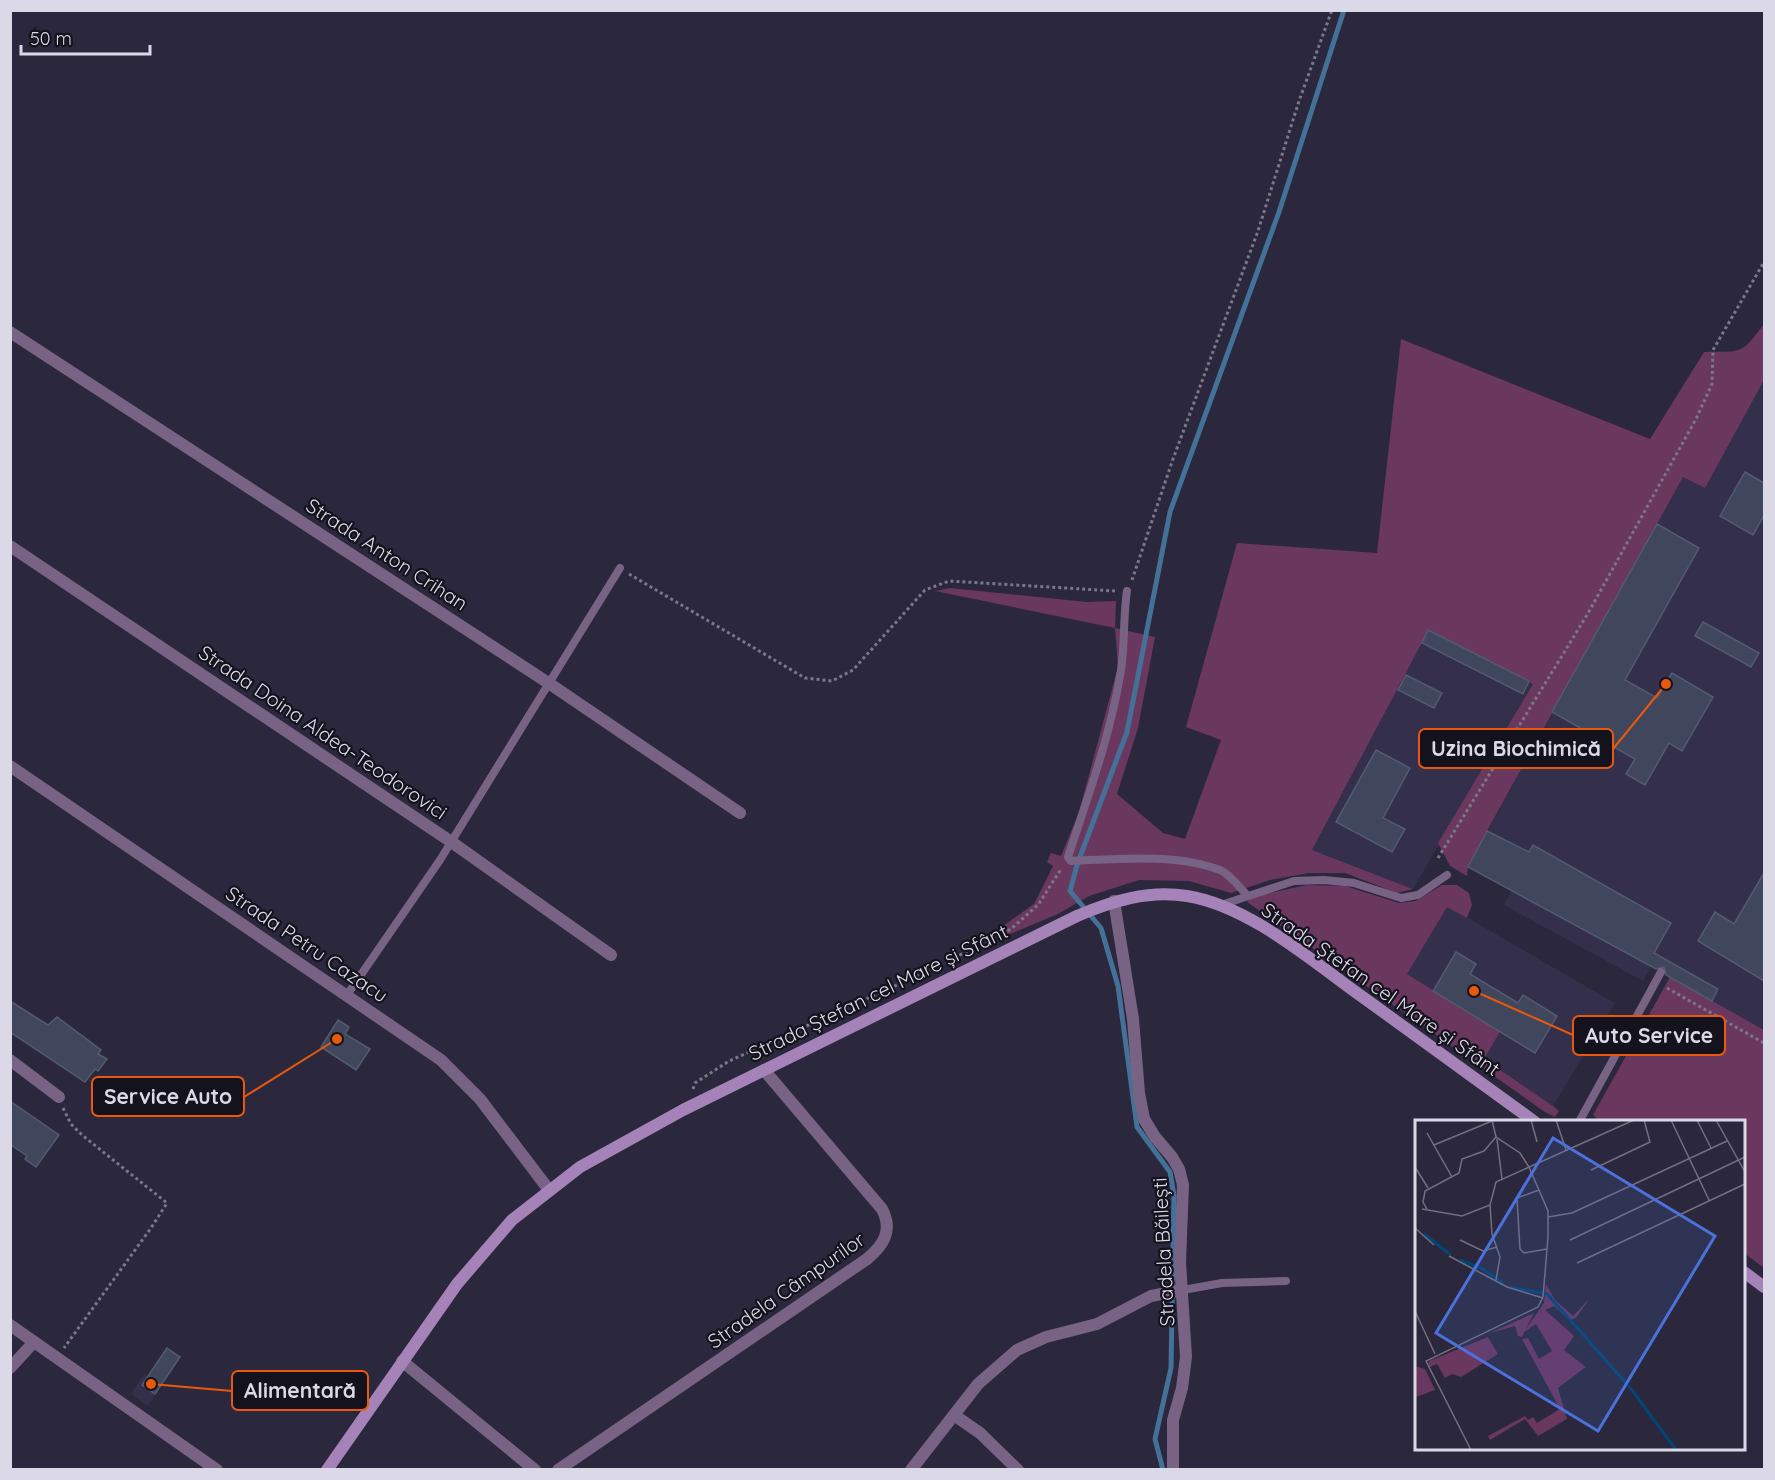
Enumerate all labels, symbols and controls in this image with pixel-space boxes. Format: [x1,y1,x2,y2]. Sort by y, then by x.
scale bar [21,18,150,56]
text: 50 m [30,27,72,50]
street label: Strada Anton Crihan [301,492,473,616]
street label: Strada Doina Aldea-Teodorovici [194,639,452,825]
callout: Uzina Biochimică [1419,729,1613,768]
text: Uzina Biochimică [1431,735,1601,761]
street label: Strada Petru Cazacu [221,880,393,1008]
street label: Strada Ștefan cel Mare și Sfânt [1257,897,1505,1081]
street label: Strada Ștefan cel Mare și Sfânt [744,918,1012,1066]
callout: Auto Service [1573,1016,1725,1055]
text: Auto Service [1585,1022,1713,1048]
callout: Service Auto [92,1077,244,1116]
text: Service Auto [104,1083,232,1109]
inset map [1415,1120,1745,1450]
street label: Stradela Băilești [1147,1177,1179,1327]
street label: Stradela Câmpurilor [703,1226,870,1354]
callout: Alimentară [232,1371,368,1410]
text: Alimentară [244,1377,356,1403]

